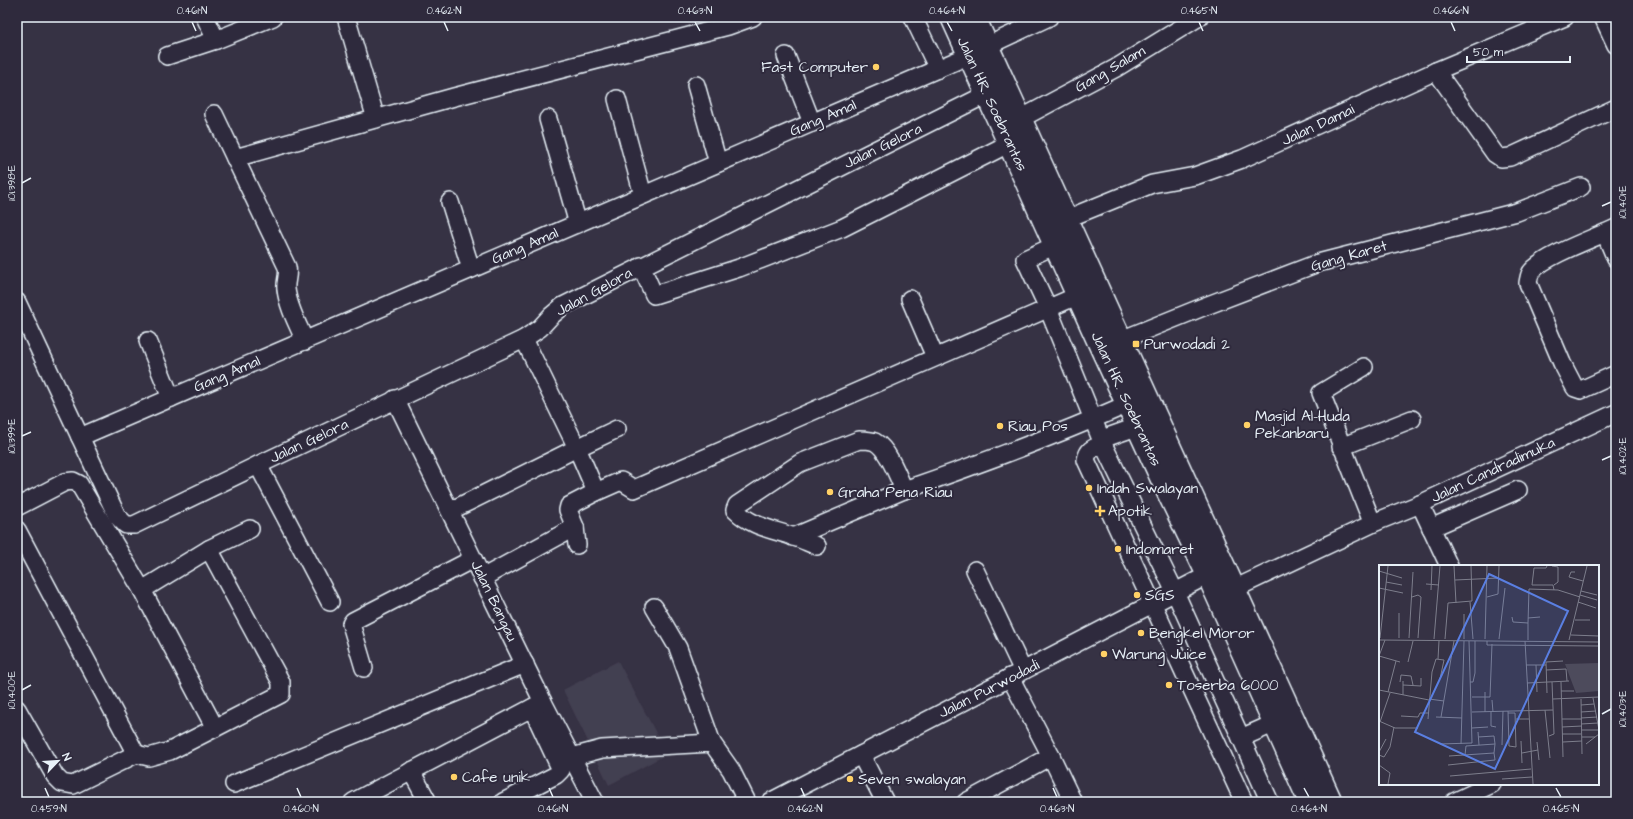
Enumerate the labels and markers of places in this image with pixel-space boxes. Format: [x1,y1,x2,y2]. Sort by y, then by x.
place label: Fast Computer [761,57,868,78]
marker: Fast Computer [871,62,881,72]
place label: Purwodadi 2 [1144,334,1230,355]
marker: Purwodadi 2 [1131,339,1141,349]
place label: Masjid Al-Huda Pekanbaru [1255,406,1350,444]
place label: Riau Pos [1008,416,1068,437]
marker: Masjid Al-Huda Pekanbaru [1242,420,1252,430]
marker: Riau Pos [995,421,1005,431]
place label: Indah Swalayan [1097,478,1199,500]
place label: Graha Pena Riau [838,482,953,503]
marker: Indah Swalayan [1084,483,1094,493]
marker: Graha Pena Riau [825,487,835,497]
place label: Apotik [1108,501,1152,522]
marker: Apotik [1095,506,1105,516]
place label: Indomaret [1126,539,1194,560]
marker: Indomaret [1113,544,1123,554]
place label: SGS [1145,585,1175,606]
marker: SGS [1132,590,1142,600]
place label: Bengkel Moror [1149,623,1255,645]
marker: Bengkel Moror [1136,628,1146,638]
place label: Warung Juice [1112,644,1206,666]
marker: Warung Juice [1099,649,1109,659]
place label: Toserba 6000 [1177,675,1279,696]
marker: Toserba 6000 [1164,680,1174,690]
place label: Cafe unik [462,767,530,788]
place label: Seven swalayan [858,769,966,791]
marker: Cafe unik [449,772,459,782]
marker: Seven swalayan [845,774,855,784]

